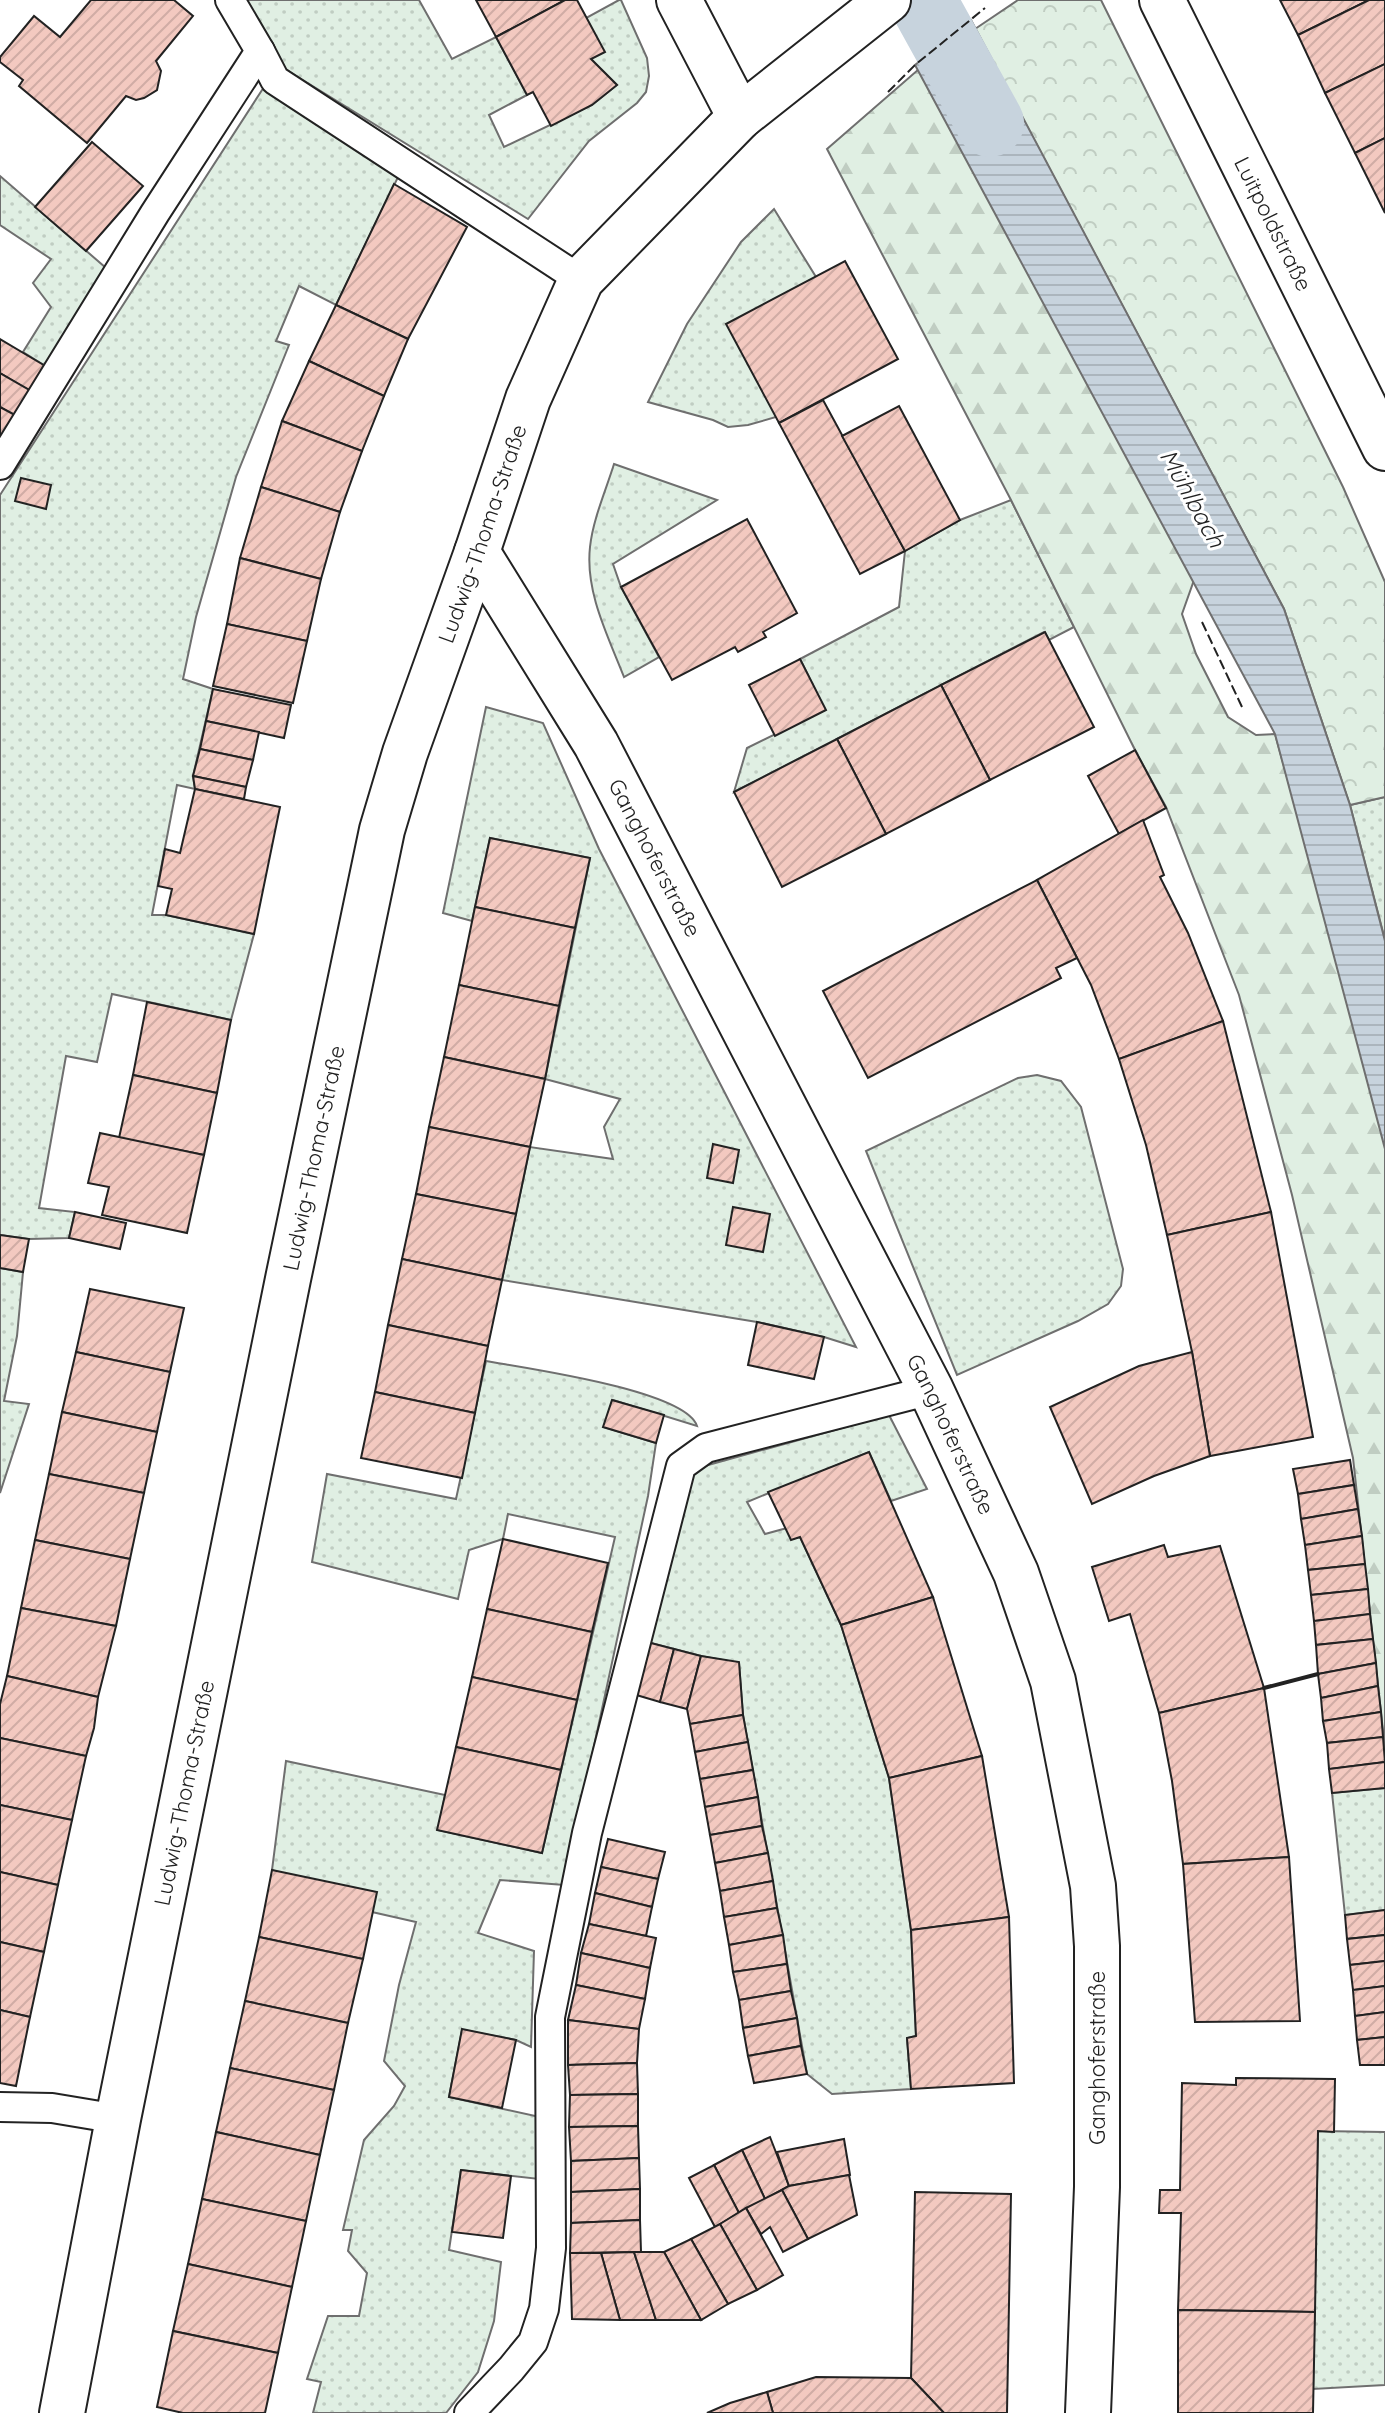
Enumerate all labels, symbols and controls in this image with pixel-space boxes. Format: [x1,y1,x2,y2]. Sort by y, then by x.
street label: Luitpoldstraße [1228,152,1319,296]
street label: Ludwig-Thoma-Straße [432,421,533,647]
water label: Mühlbach [1154,444,1232,553]
street label: Ganghoferstraße [602,774,708,942]
street label: Ludwig-Thoma-Straße [276,1043,351,1273]
street label: Ganghoferstraße [901,1349,1001,1519]
street label: Ludwig-Thoma-Straße [148,1678,220,1908]
street label: Ganghoferstraße [1083,1971,1111,2145]

